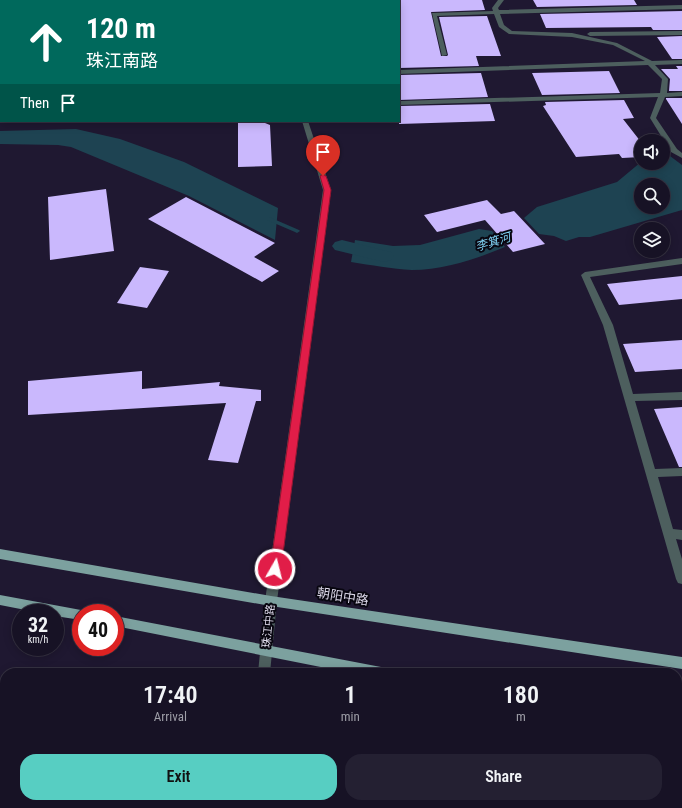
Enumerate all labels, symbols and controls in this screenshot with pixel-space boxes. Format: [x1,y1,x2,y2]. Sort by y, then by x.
text: 120 m [86,12,156,45]
icon: ahead [20,16,72,68]
text: 珠江南路 [86,50,158,71]
icon: arrive [57,92,79,114]
text: Then [20,94,49,112]
map controls [634,134,670,258]
button: sound [634,134,670,170]
pin [306,135,340,176]
icon: arrive [312,141,334,163]
button: search [634,178,670,214]
button: layers [634,222,670,258]
water label: 李箕河 [474,229,514,254]
position arrow [254,548,296,590]
street label: 朝阳中路 [316,585,370,608]
street label: 珠江中路 [260,603,277,649]
speed limit sign: 40 [72,604,124,656]
text: 32 [28,613,48,637]
text: km/h [28,634,48,645]
text: 17:40 [143,681,198,709]
text: 1 [344,681,356,709]
text: 180 [503,681,539,709]
text: Arrival [154,709,187,724]
text: min [341,709,360,724]
text: m [516,709,526,724]
button: Exit [20,754,337,800]
button: Share [345,754,662,800]

